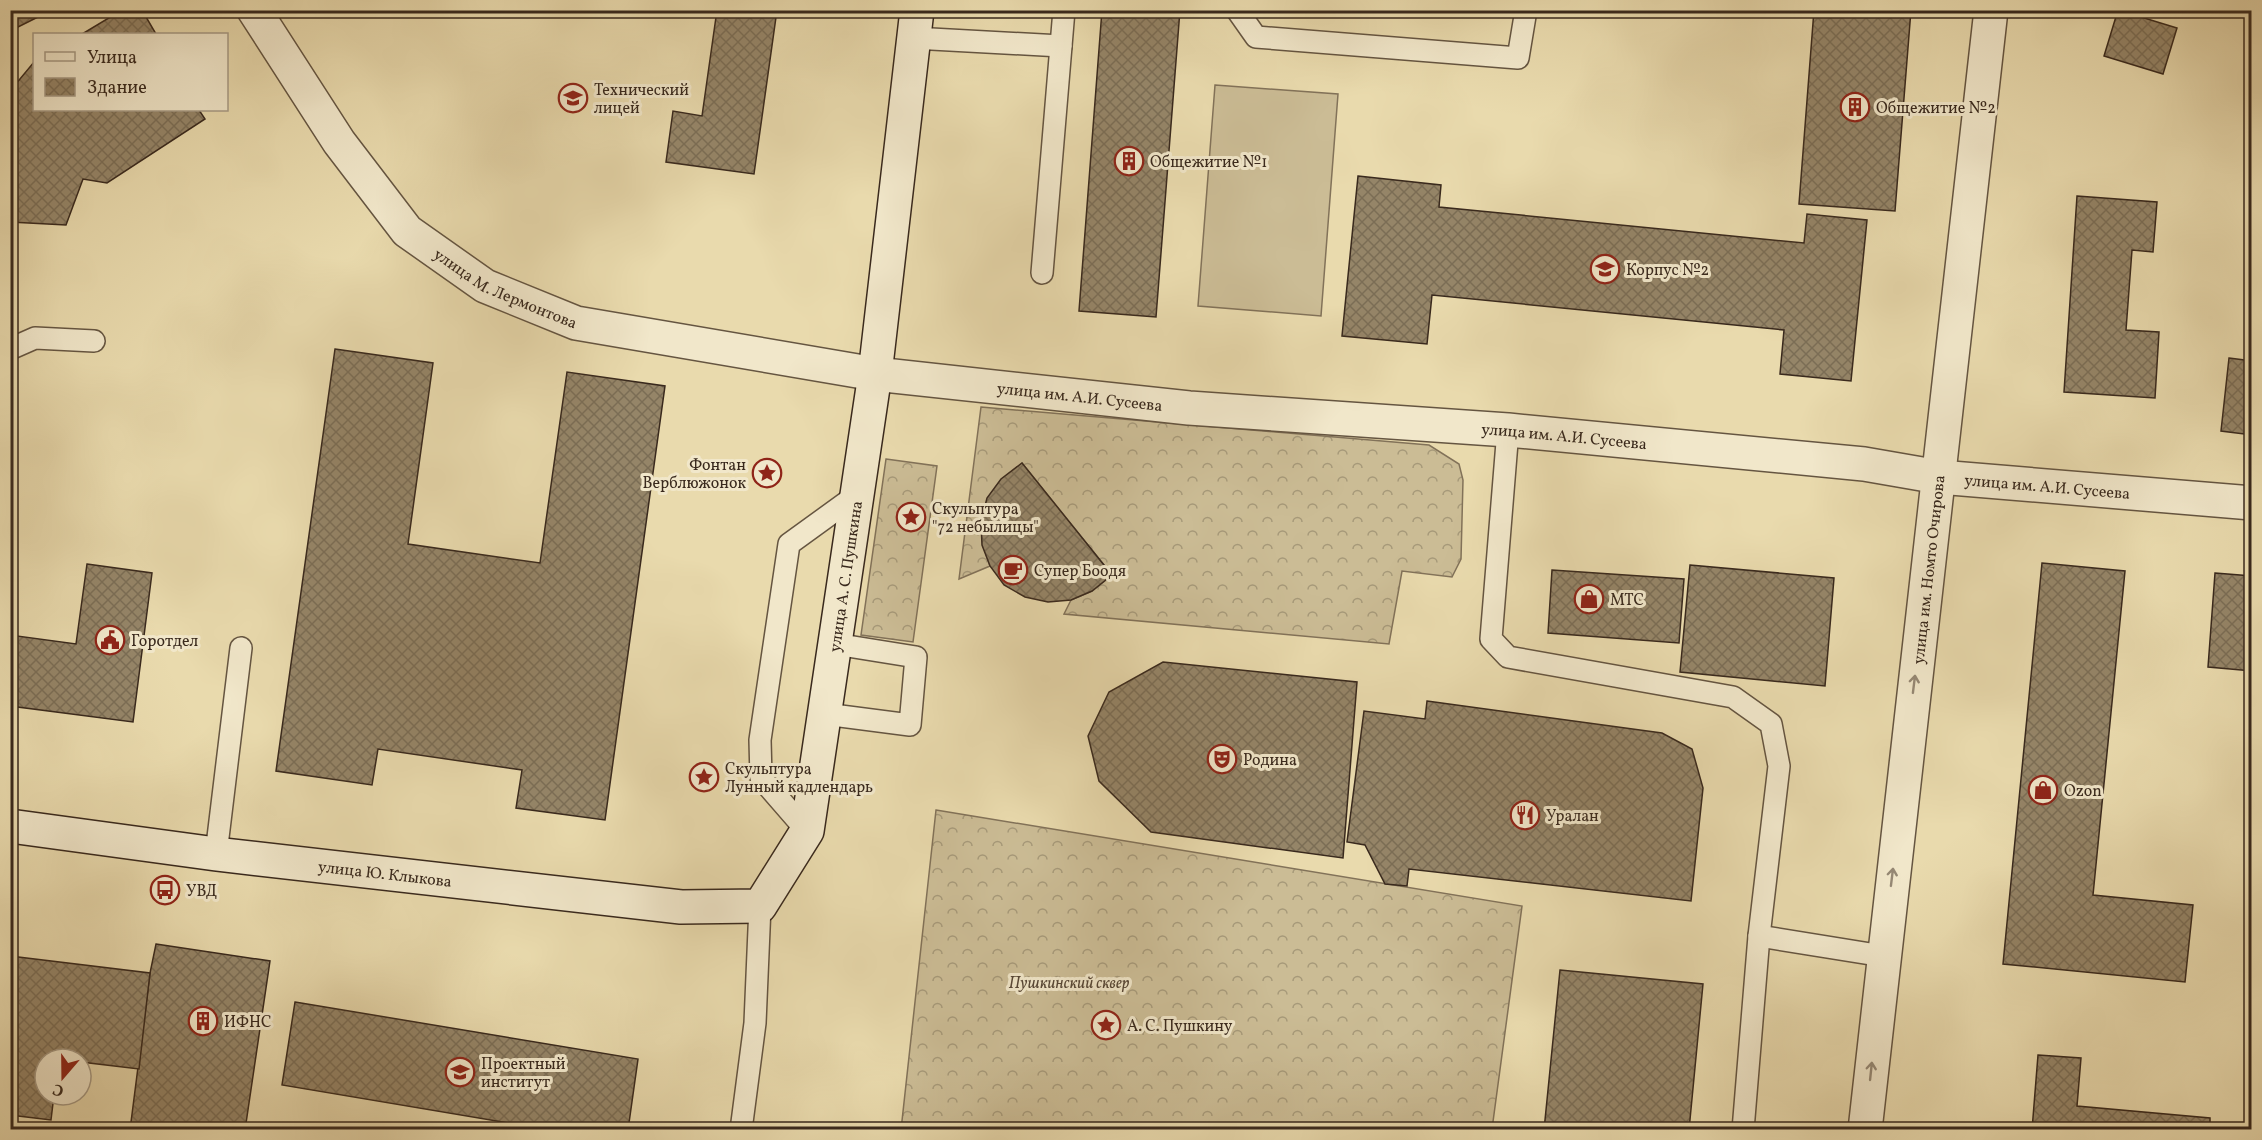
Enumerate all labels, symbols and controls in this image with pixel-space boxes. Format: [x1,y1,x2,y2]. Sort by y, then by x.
legend [33,33,228,111]
text: Улица [87,46,137,71]
text: Здание [87,76,147,101]
place label: Технический лицей [594,80,689,120]
school or university icon: Технический лицей [557,82,589,114]
building icon: Общежитие №2 [1839,91,1871,123]
place label: Общежитие №2 [1876,98,1996,120]
building icon: Общежитие №1 [1113,145,1145,177]
place label: Общежитие №1 [1150,152,1267,174]
street label: улица М. Лермонтова [429,244,580,335]
school or university icon: Корпус №2 [1589,253,1621,285]
place label: Корпус №2 [1626,260,1709,282]
street label: улица им. А.И. Сусеева [996,378,1163,418]
street label: улица им. А.И. Сусеева [1480,419,1648,456]
place label: Фонтан Верблюжонок [643,455,746,495]
place icon: Фонтан Верблюжонок [751,457,783,489]
street label: улица им. А.И. Сусеева [1963,470,2131,506]
street label: улица им. Номто Очирова [1908,474,1952,666]
street label: улица А. С. Пушкина [825,499,869,654]
place label: Скульптура "72 небылицы" [932,499,1039,539]
place icon: Скульптура "72 небылицы" [895,501,927,533]
cafe icon: Супер Боодя [997,554,1029,586]
place label: Супер Боодя [1034,561,1126,583]
shop icon: МТС [1573,583,1605,615]
place label: МТС [1610,590,1644,612]
public building icon: Горотдел [94,624,126,656]
place label: Горотдел [131,631,199,653]
one-way arrow [1909,674,1920,694]
theatre icon: Родина [1206,743,1238,775]
place label: Родина [1243,750,1297,772]
place label: Скульптура Лунный кадлендарь [725,759,873,799]
place icon: Скульптура Лунный кадлендарь [688,761,720,793]
shop icon: Ozon [2027,774,2059,806]
place label: Ozon [2064,781,2102,803]
restaurant icon: Уралан [1509,799,1541,831]
place label: Уралан [1546,806,1599,828]
street label: улица Ю. Клыкова [317,857,453,894]
one-way arrow [1887,868,1898,888]
bus stop icon: УВД [149,874,181,906]
place label: УВД [186,881,217,903]
park label: Пушкинский сквер [1009,973,1130,995]
building icon: ИФНС [187,1005,219,1037]
place icon: А. С. Пушкину [1090,1009,1122,1041]
place label: ИФНС [224,1012,271,1034]
place label: А. С. Пушкину [1127,1016,1233,1038]
north arrow [33,1047,93,1107]
place label: Проектный институт [481,1054,566,1094]
school or university icon: Проектный институт [444,1056,476,1088]
one-way arrow [1866,1062,1877,1082]
text: С [50,1077,67,1101]

